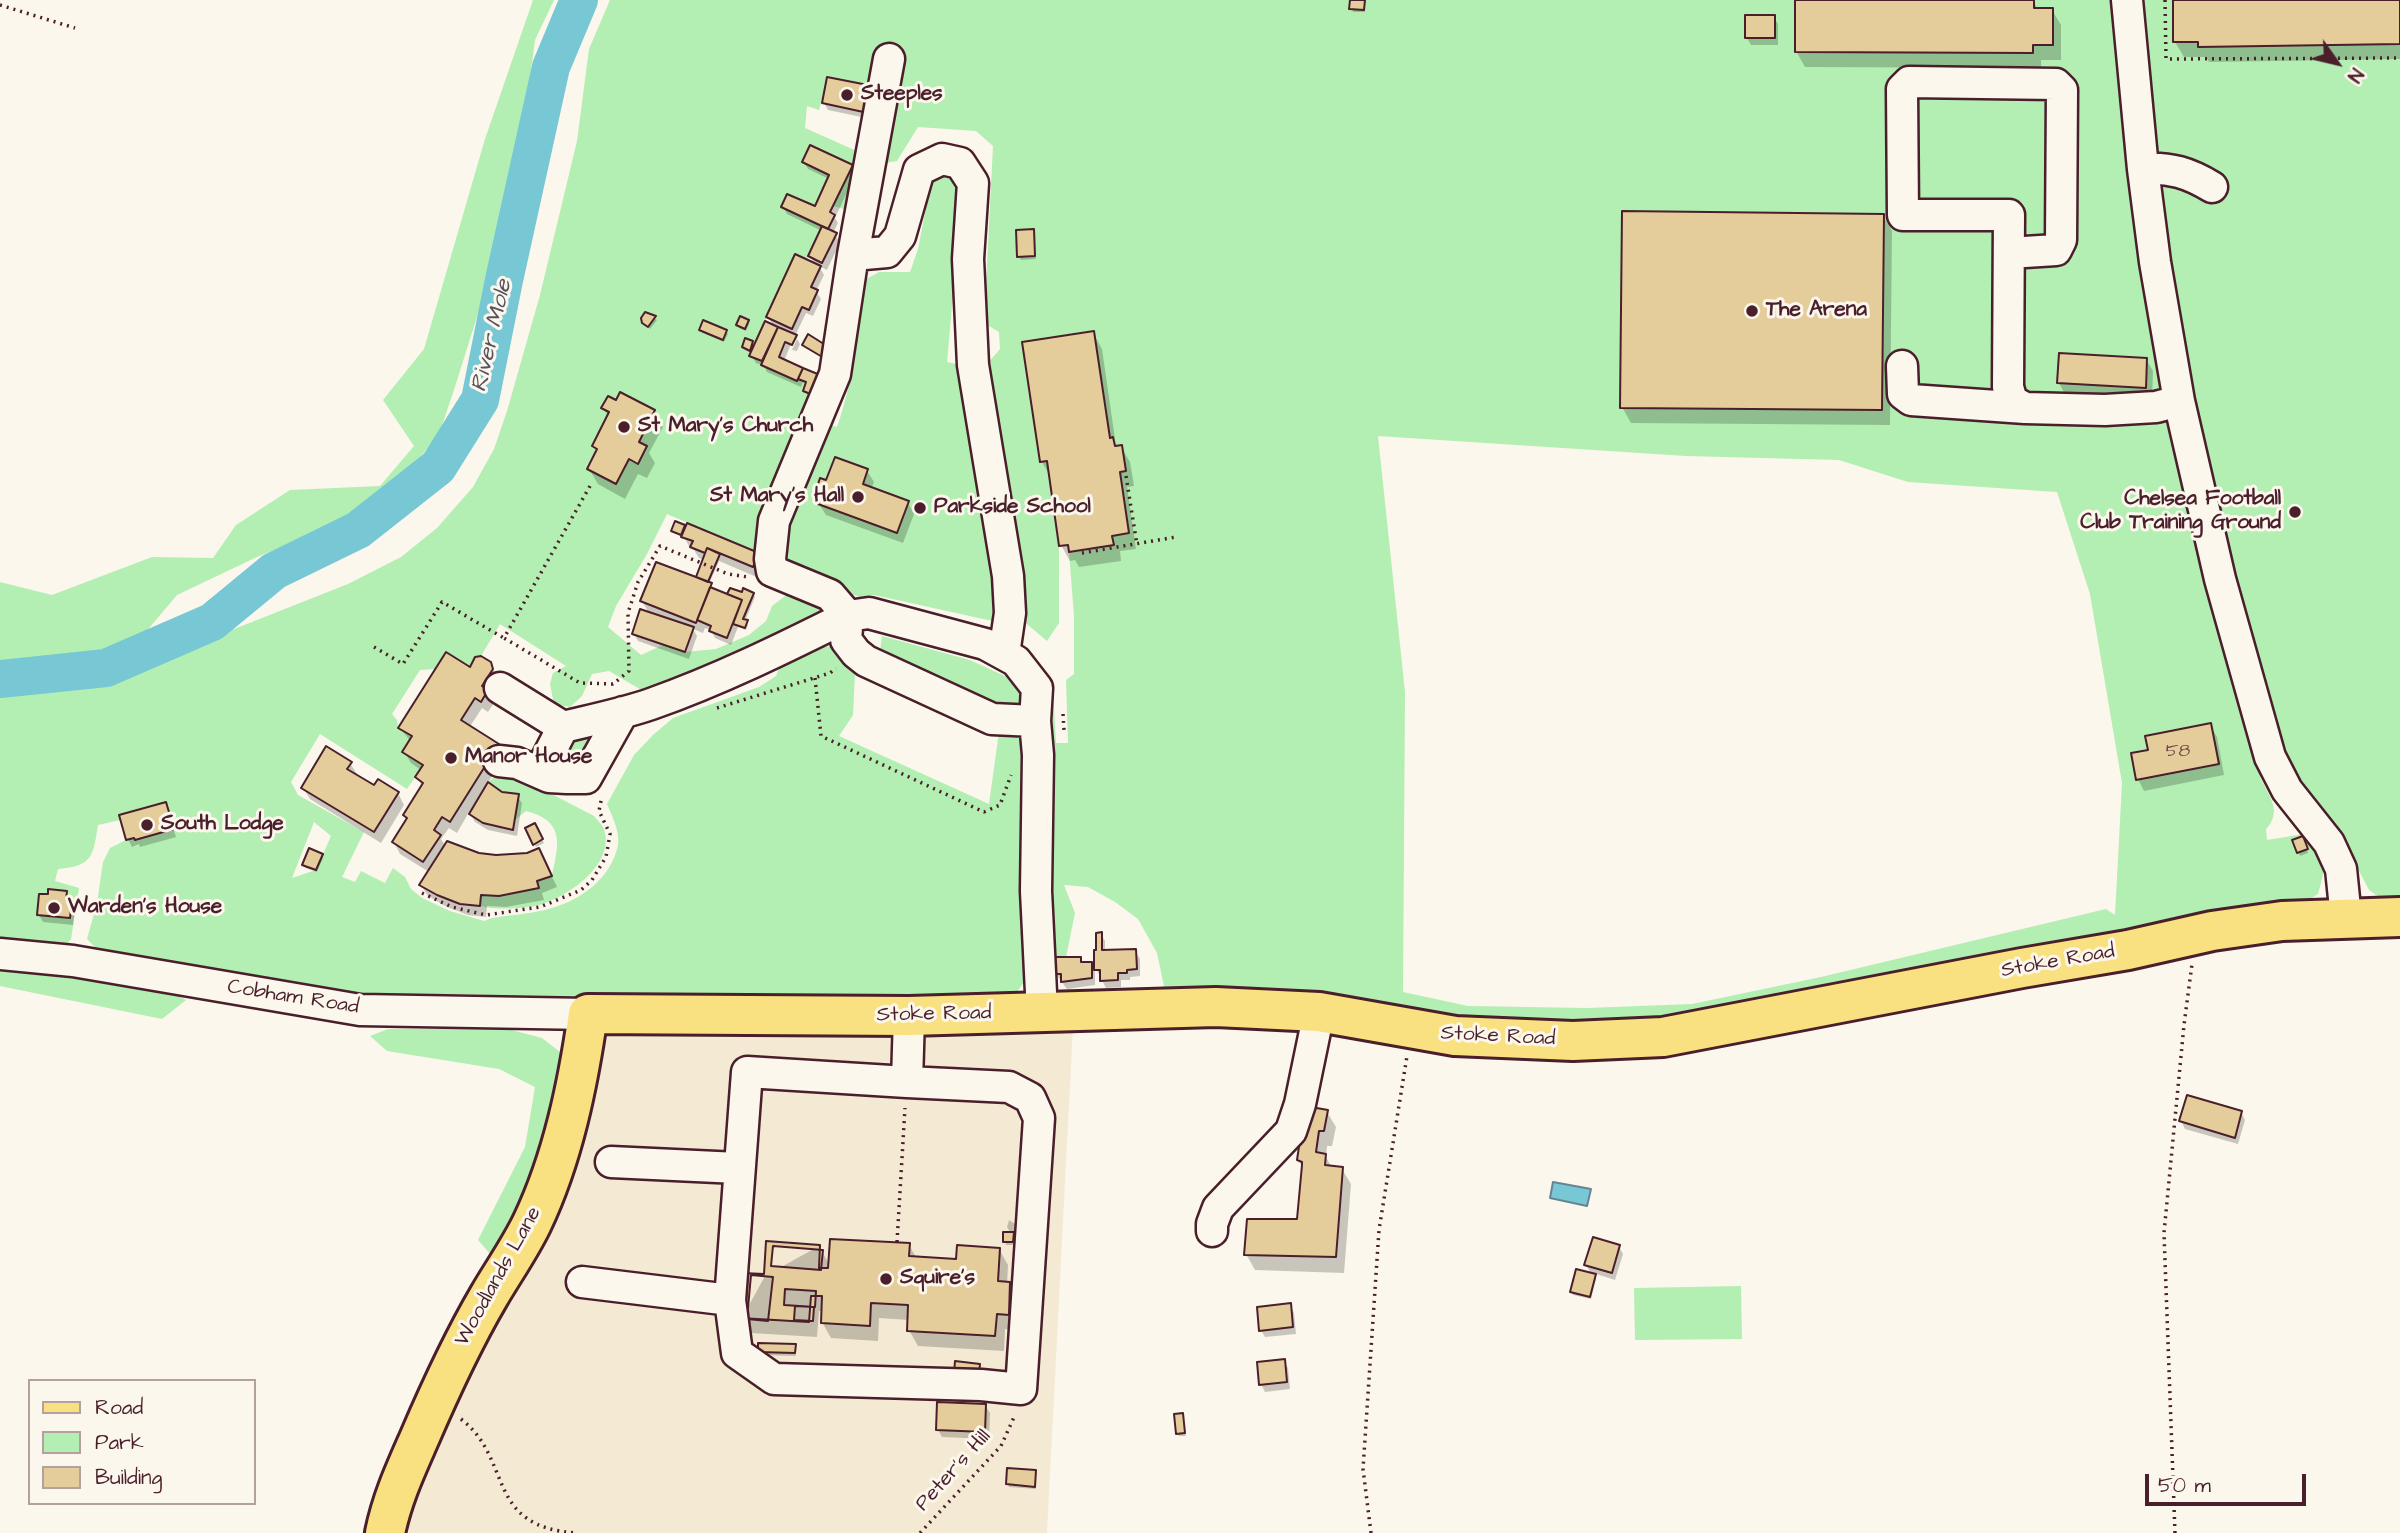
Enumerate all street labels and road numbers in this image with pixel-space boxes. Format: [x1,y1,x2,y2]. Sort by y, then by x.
street label: Stoke Road [1999,940,2117,984]
street label: Cobham Road [226,975,360,1021]
street label: Stoke Road [876,1001,992,1029]
street label: Stoke Road [1440,1021,1556,1053]
street label: Woodlands Lane [450,1203,548,1351]
street label: Peter's Hill [911,1425,997,1517]

